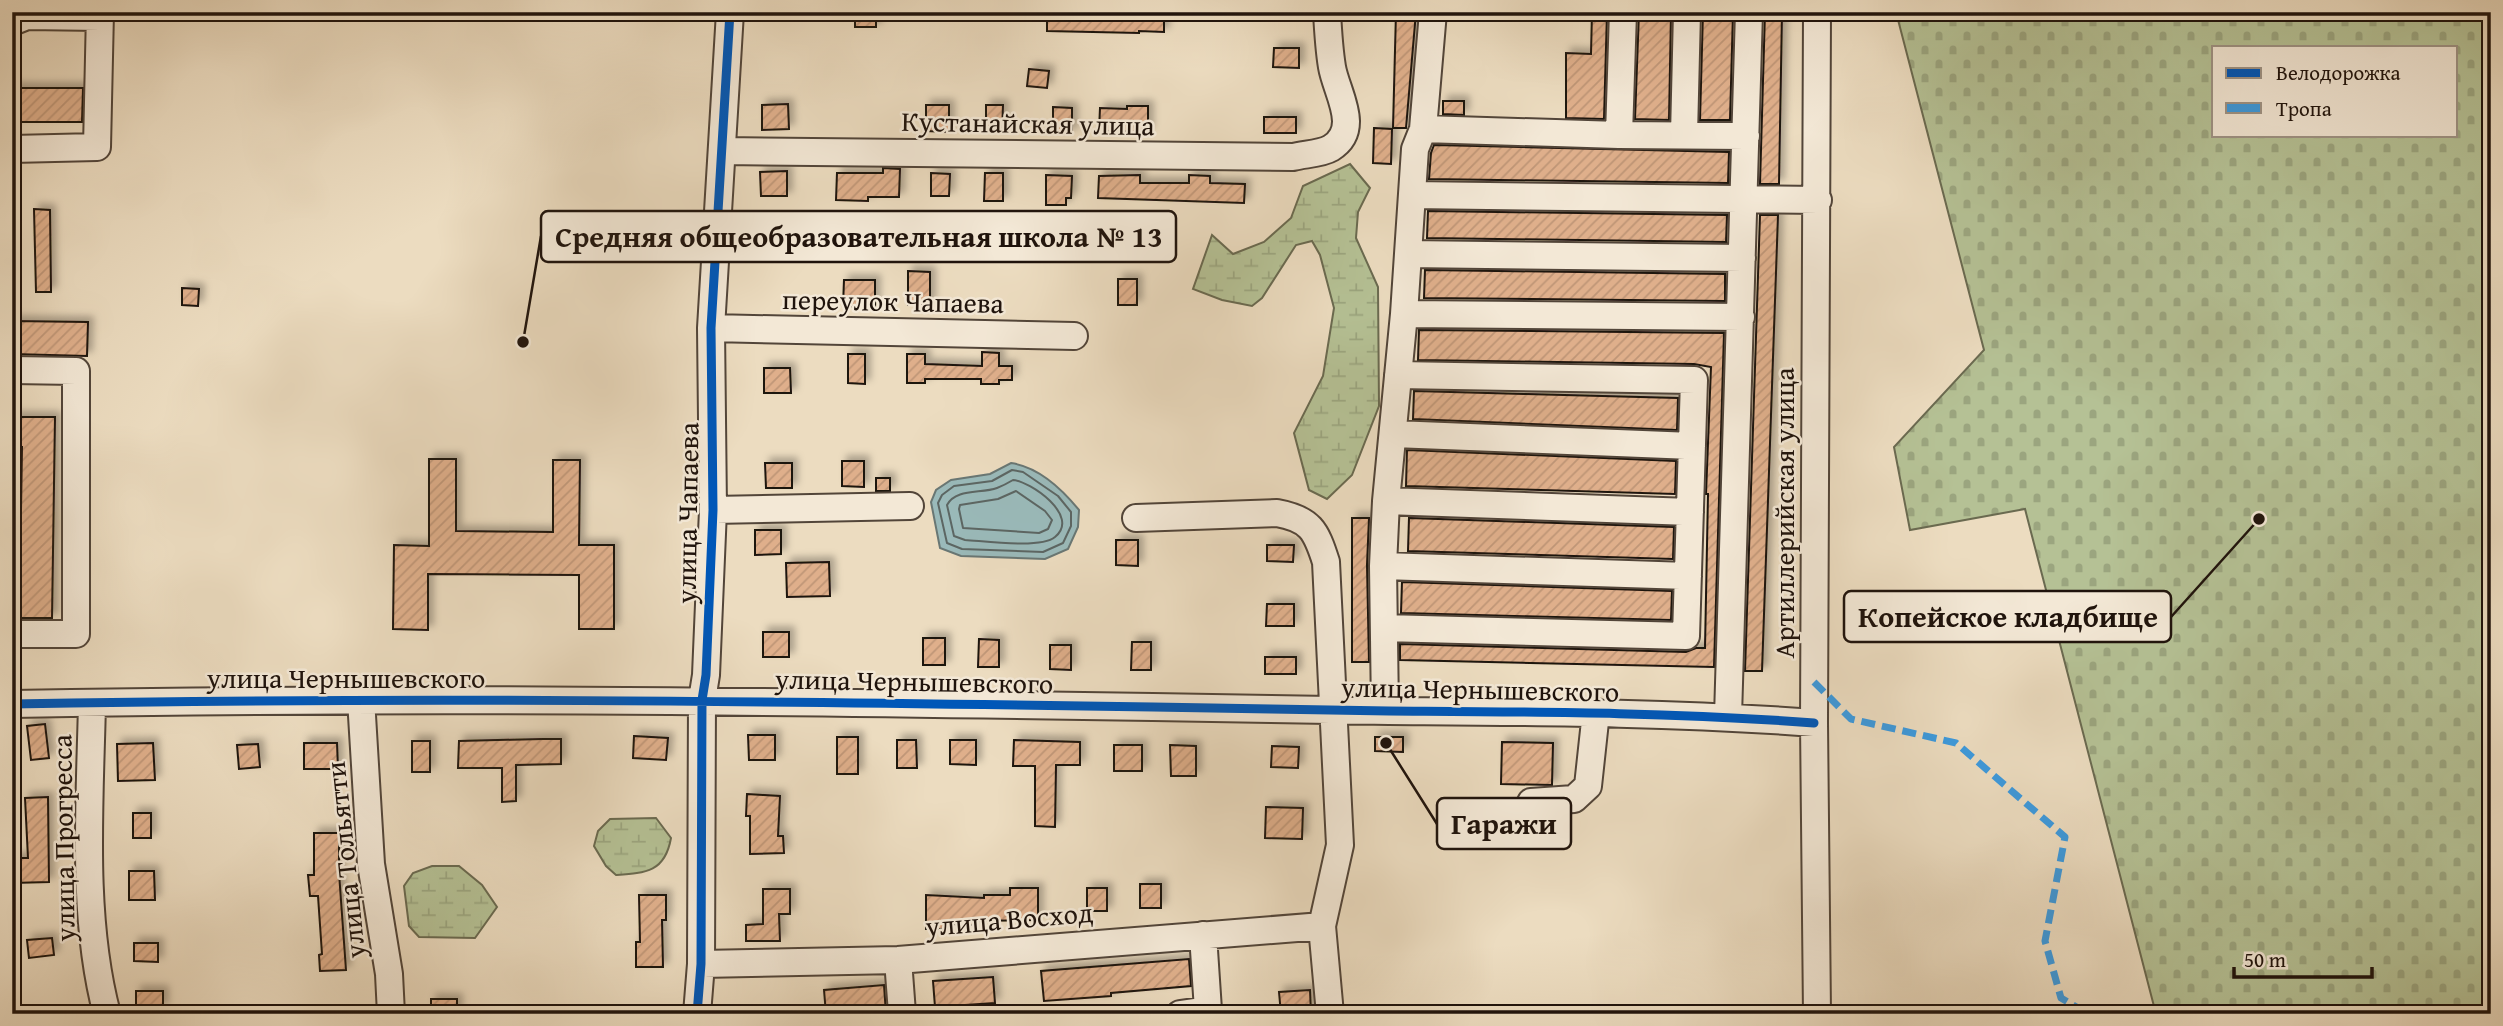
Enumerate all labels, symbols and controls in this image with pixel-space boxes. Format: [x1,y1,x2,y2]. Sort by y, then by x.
legend [2212,46,2458,136]
text: Велодорожка [2276,57,2401,88]
text: Тропа [2276,93,2332,124]
street label: Кустанайская улица [901,100,1156,145]
callout: Средняя общеобразовательная школа № 13 [541,211,1176,262]
text: Средняя общеобразовательная школа № 13 [555,214,1163,258]
street label: переулок Чапаева [782,278,1005,323]
street label: Артиллерийская улица [1763,367,1804,658]
street label: улица Чапаева [664,421,709,605]
callout: Копейское кладбище [1844,591,2171,642]
text: Копейское кладбище [1858,594,2158,638]
street label: улица Чернышевского [206,657,485,698]
street label: улица Чернышевского [773,658,1054,703]
street label: улица Чернышевского [1339,666,1620,711]
street label: улица Прогресса [40,733,85,943]
street label: улица Тольятти [314,759,375,962]
callout: Гаражи [1437,798,1571,849]
text: Гаражи [1451,801,1557,845]
street label: улица Восход [922,891,1094,946]
scale bar [2234,935,2372,979]
text: 50 m [2244,944,2286,975]

